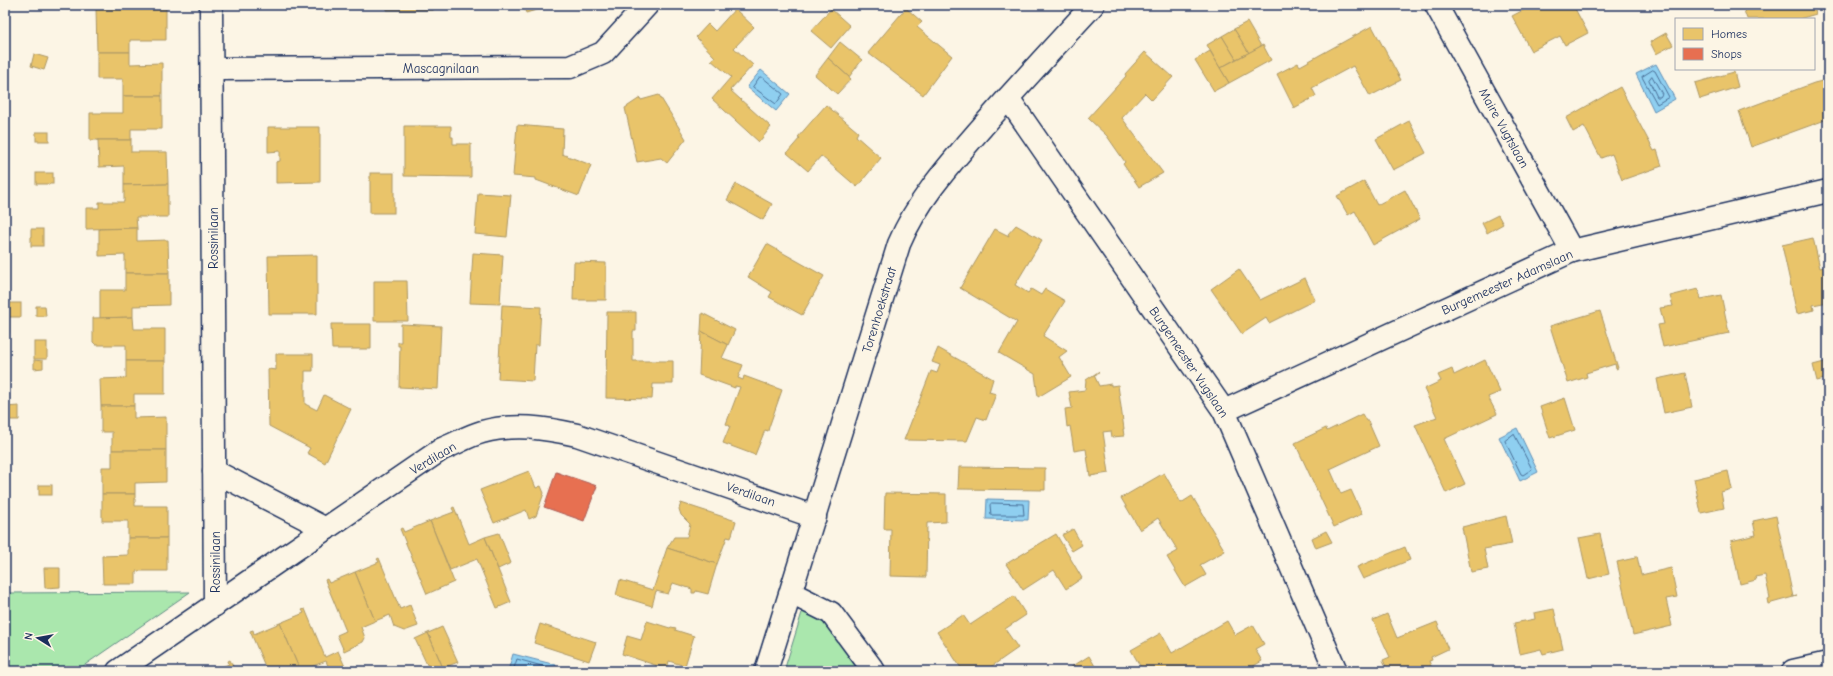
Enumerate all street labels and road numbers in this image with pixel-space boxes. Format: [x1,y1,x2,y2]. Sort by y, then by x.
street label: Mascagnilaan [403,61,479,76]
street label: Maire Vugtslaan [1476,85,1532,171]
street label: Rossinilaan [206,207,221,269]
street label: Burgemeester Adamslaan [1439,246,1575,318]
street label: Torenhoekstraat [859,264,900,355]
street label: Burgemeester Vugslaan [1146,304,1232,420]
street label: Verdilaan [407,438,459,478]
street label: Verdilaan [725,479,777,509]
street label: Rossinilaan [208,531,223,593]

